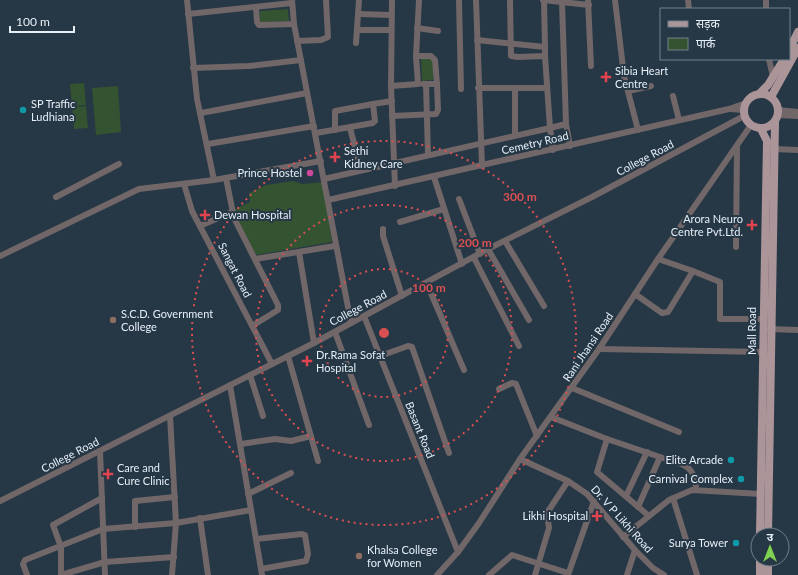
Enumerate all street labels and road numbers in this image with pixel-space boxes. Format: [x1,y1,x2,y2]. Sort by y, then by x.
street label: Cemetry Road [500,128,570,157]
street label: College Road [614,137,676,178]
street label: Sangat Road [216,240,255,299]
street label: College Road [327,287,389,328]
street label: Mall Road [745,307,758,355]
street label: Rani Jhansi Road [560,310,615,384]
street label: Basant Road [403,400,438,460]
street label: College Road [39,434,101,475]
street label: Dr. V P Likhi Road [589,482,656,555]

